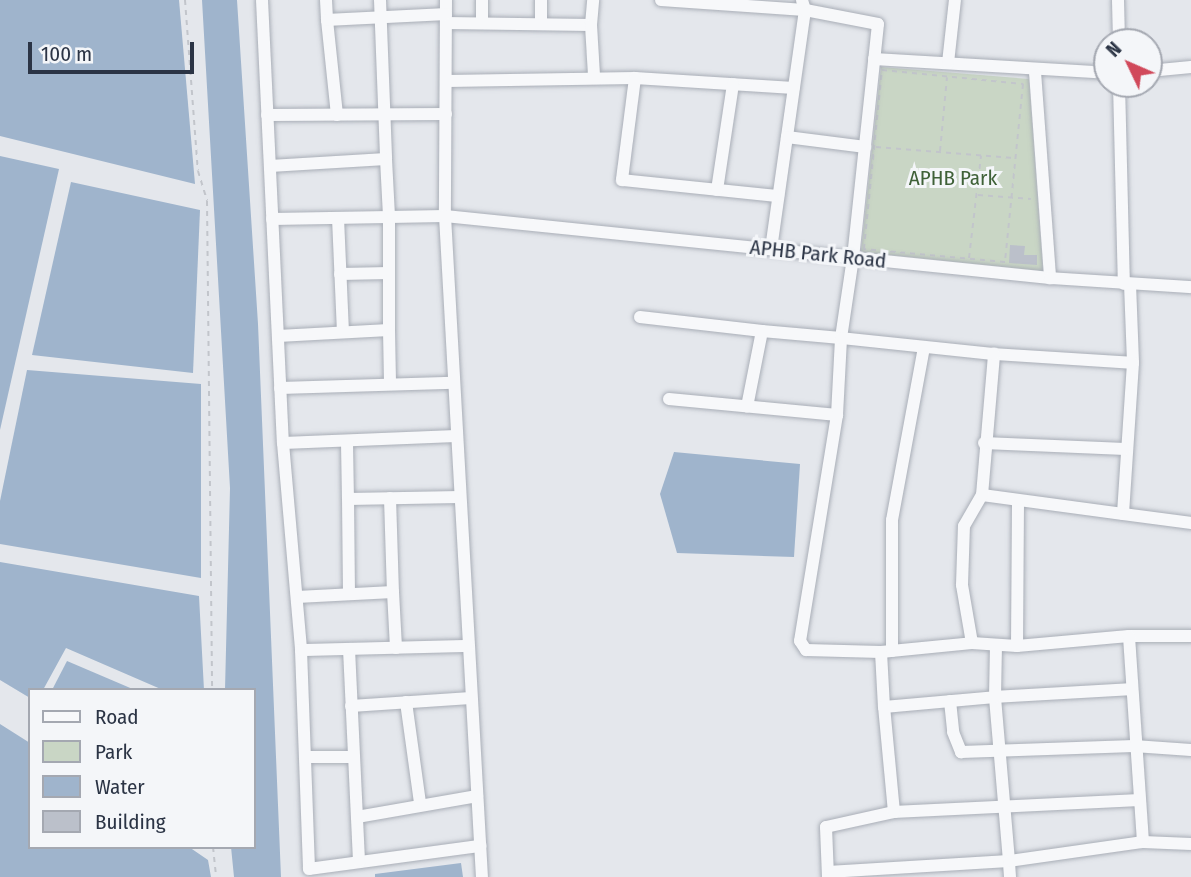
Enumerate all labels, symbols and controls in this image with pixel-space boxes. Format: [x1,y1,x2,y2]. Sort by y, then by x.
scale bar [32,28,198,72]
north arrow [1093,28,1163,98]
text: N [1102,37,1126,62]
text: 100 m [41,41,92,67]
park label: APHB Park [909,165,997,191]
street label: APHB Park Road [749,234,887,274]
legend [28,688,256,849]
text: Road [95,704,139,730]
text: Park [95,739,132,765]
text: Water [95,774,145,800]
text: Building [95,809,166,835]

